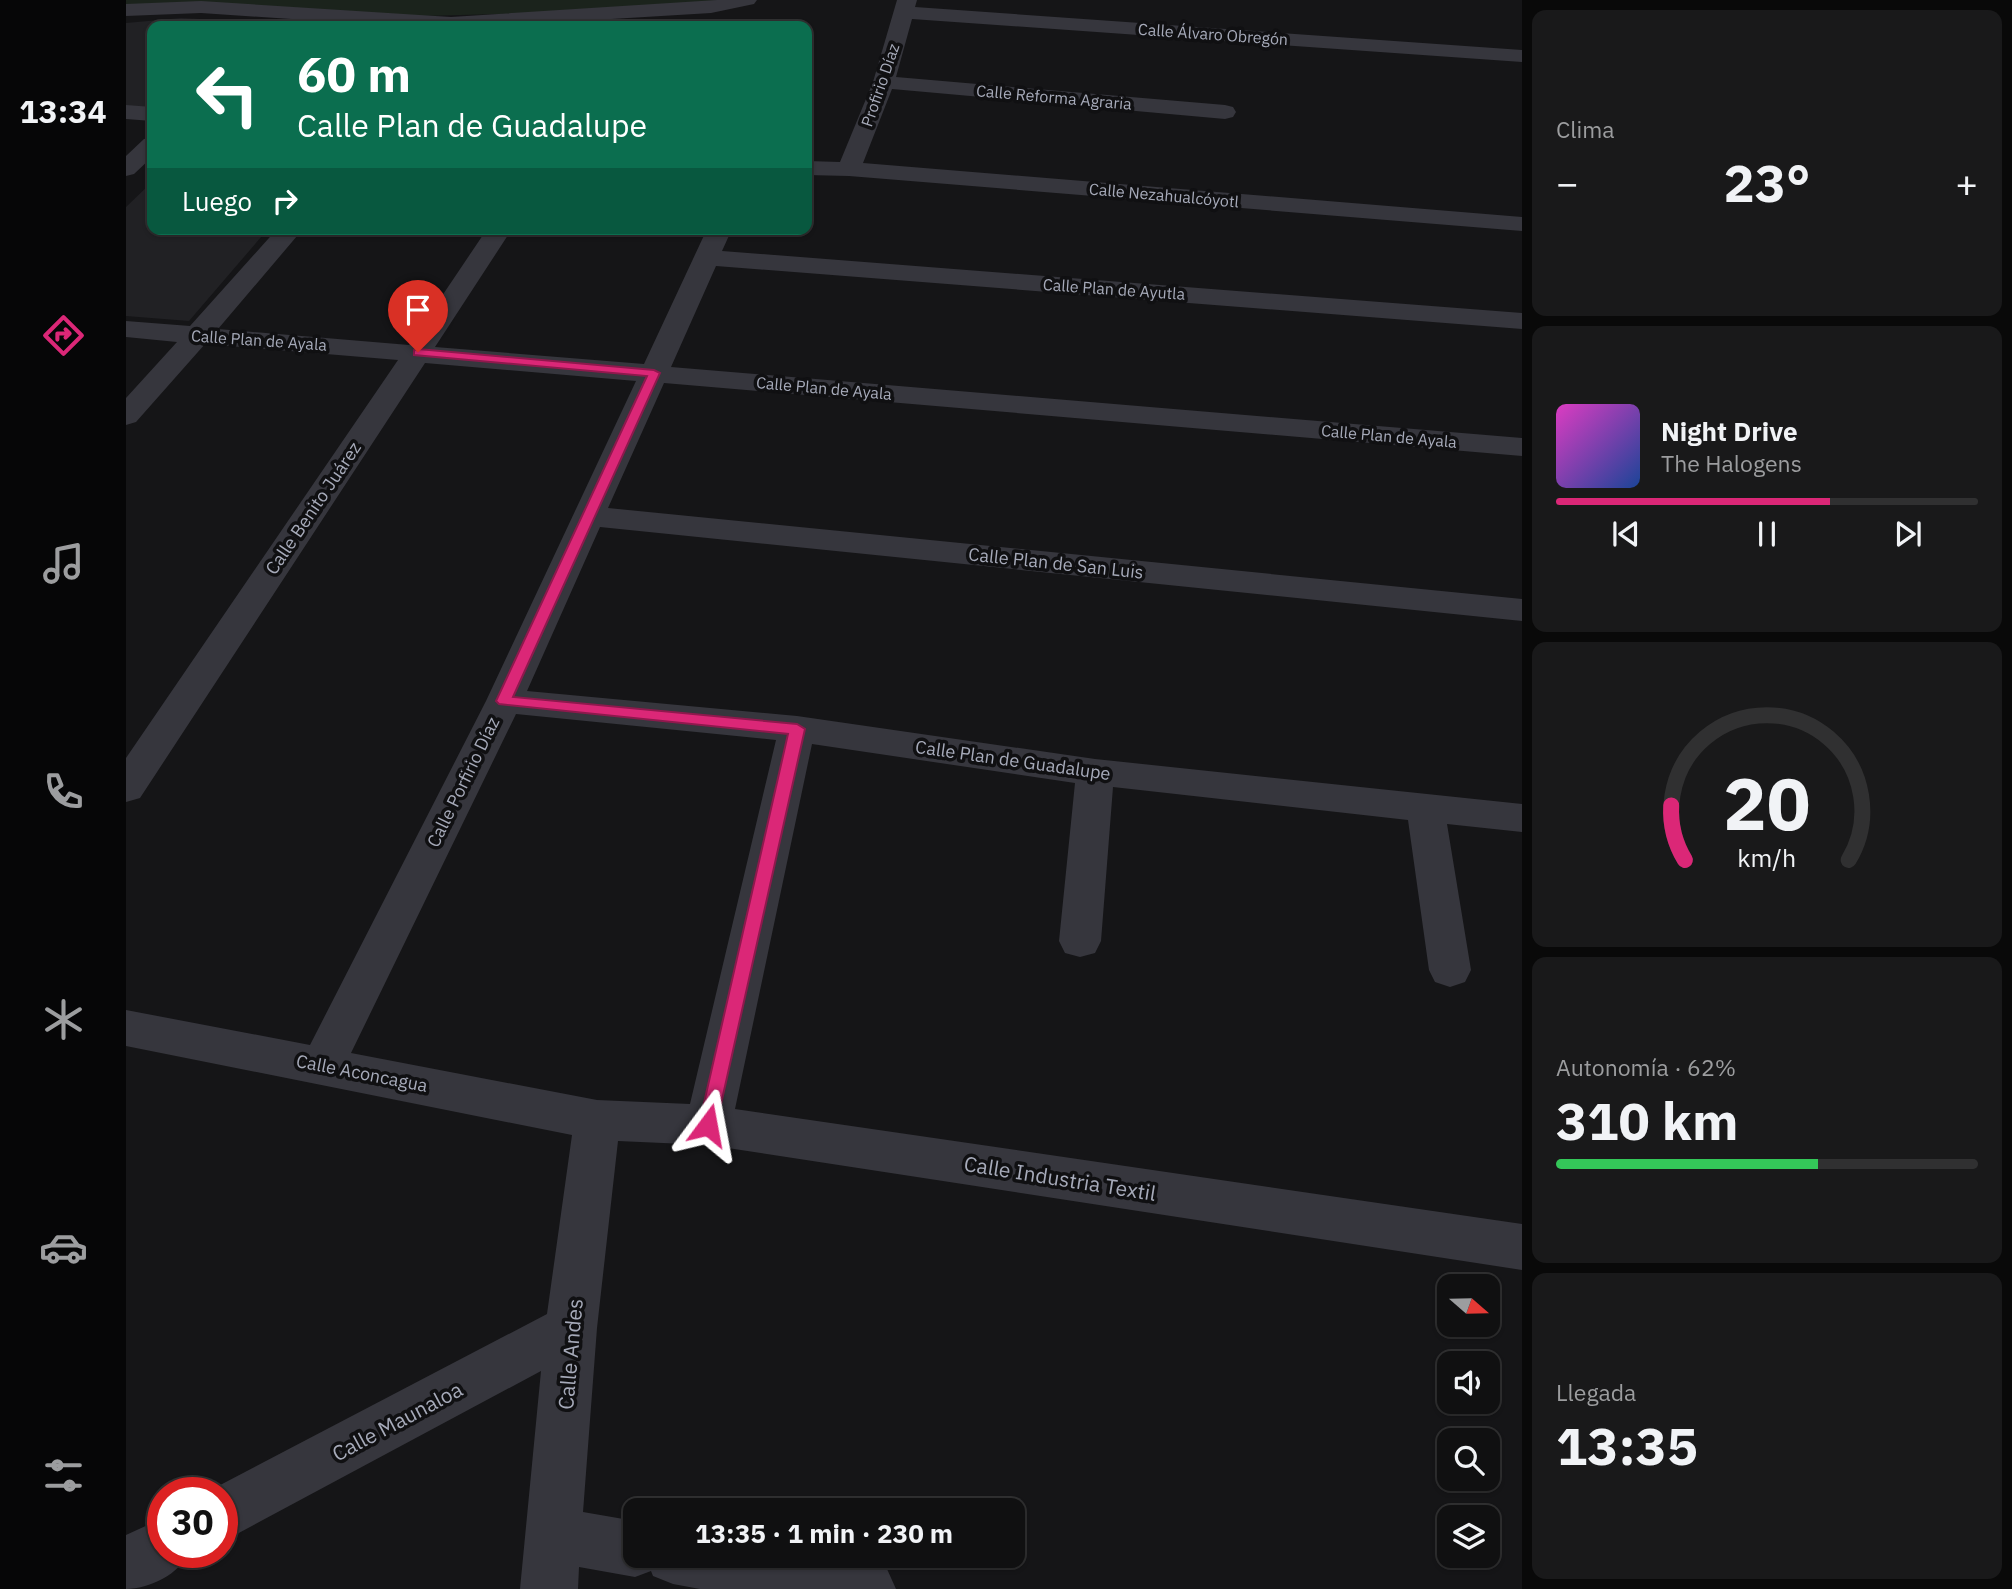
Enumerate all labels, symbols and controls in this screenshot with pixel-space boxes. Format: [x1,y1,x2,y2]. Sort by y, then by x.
street label: Calle Álvaro Obregón [1137,18,1289,49]
street label: Profirio Díaz [856,41,904,129]
text: 60 m [297,42,411,105]
icon: left [182,49,273,140]
street label: Calle Reforma Agraria [975,80,1133,114]
text: 13:34 [19,90,107,132]
text: Calle Plan de Guadalupe [297,104,647,146]
text: Clima [1556,114,1615,144]
text: 23° [1724,149,1810,216]
text: − [1556,158,1579,207]
text: + [1955,158,1978,207]
street label: Calle Nezahualcóyotl [1088,178,1240,212]
icon: right [266,182,304,220]
text: Luego [182,184,252,218]
street label: Calle Plan de Ayutla [1042,274,1186,304]
pin [388,280,448,352]
icon: arrive [399,291,437,329]
icon: directions [39,311,88,360]
street label: Calle Plan de Ayala [190,325,328,355]
street label: Calle Plan de Ayala [755,372,893,404]
text: Night Drive [1661,414,1798,448]
street label: Calle Plan de Ayala [1320,420,1458,452]
street label: Calle Benito Juárez [260,437,366,579]
text: The Halogens [1661,448,1802,478]
icon: previous [1607,515,1645,553]
icon: pause [1748,515,1786,553]
icon: next [1889,515,1927,553]
icon: music [39,539,88,588]
street label: Calle Plan de San Luis [967,542,1145,584]
street label: Calle Porfirio Díaz [422,713,504,851]
street label: Calle Plan de Guadalupe [914,735,1112,785]
text: 20 [1723,756,1811,851]
icon: phone [39,767,88,816]
text: km/h [1738,841,1796,874]
icon: climate [39,995,88,1044]
street label: Calle Aconcagua [294,1049,430,1097]
text: Autonomía · 62% [1556,1052,1736,1082]
text: 310 km [1556,1087,1738,1154]
position arrow [671,1088,745,1162]
street label: Calle Industria Textil [962,1149,1158,1207]
icon: car [39,1223,88,1272]
north arrow [1437,1274,1500,1337]
map controls [1437,1274,1500,1568]
street label: Calle Andes [551,1297,589,1411]
button: sound [1437,1351,1500,1414]
street label: Calle Maunaloa [327,1375,467,1467]
text: Llegada [1556,1377,1636,1407]
text: 13:35 [1556,1412,1698,1479]
button: search [1437,1428,1500,1491]
icon: filters [39,1451,88,1500]
speed limit sign: 30 [147,1477,238,1568]
button: layers [1437,1505,1500,1568]
text: 13:35 · 1 min · 230 m [695,1516,953,1550]

